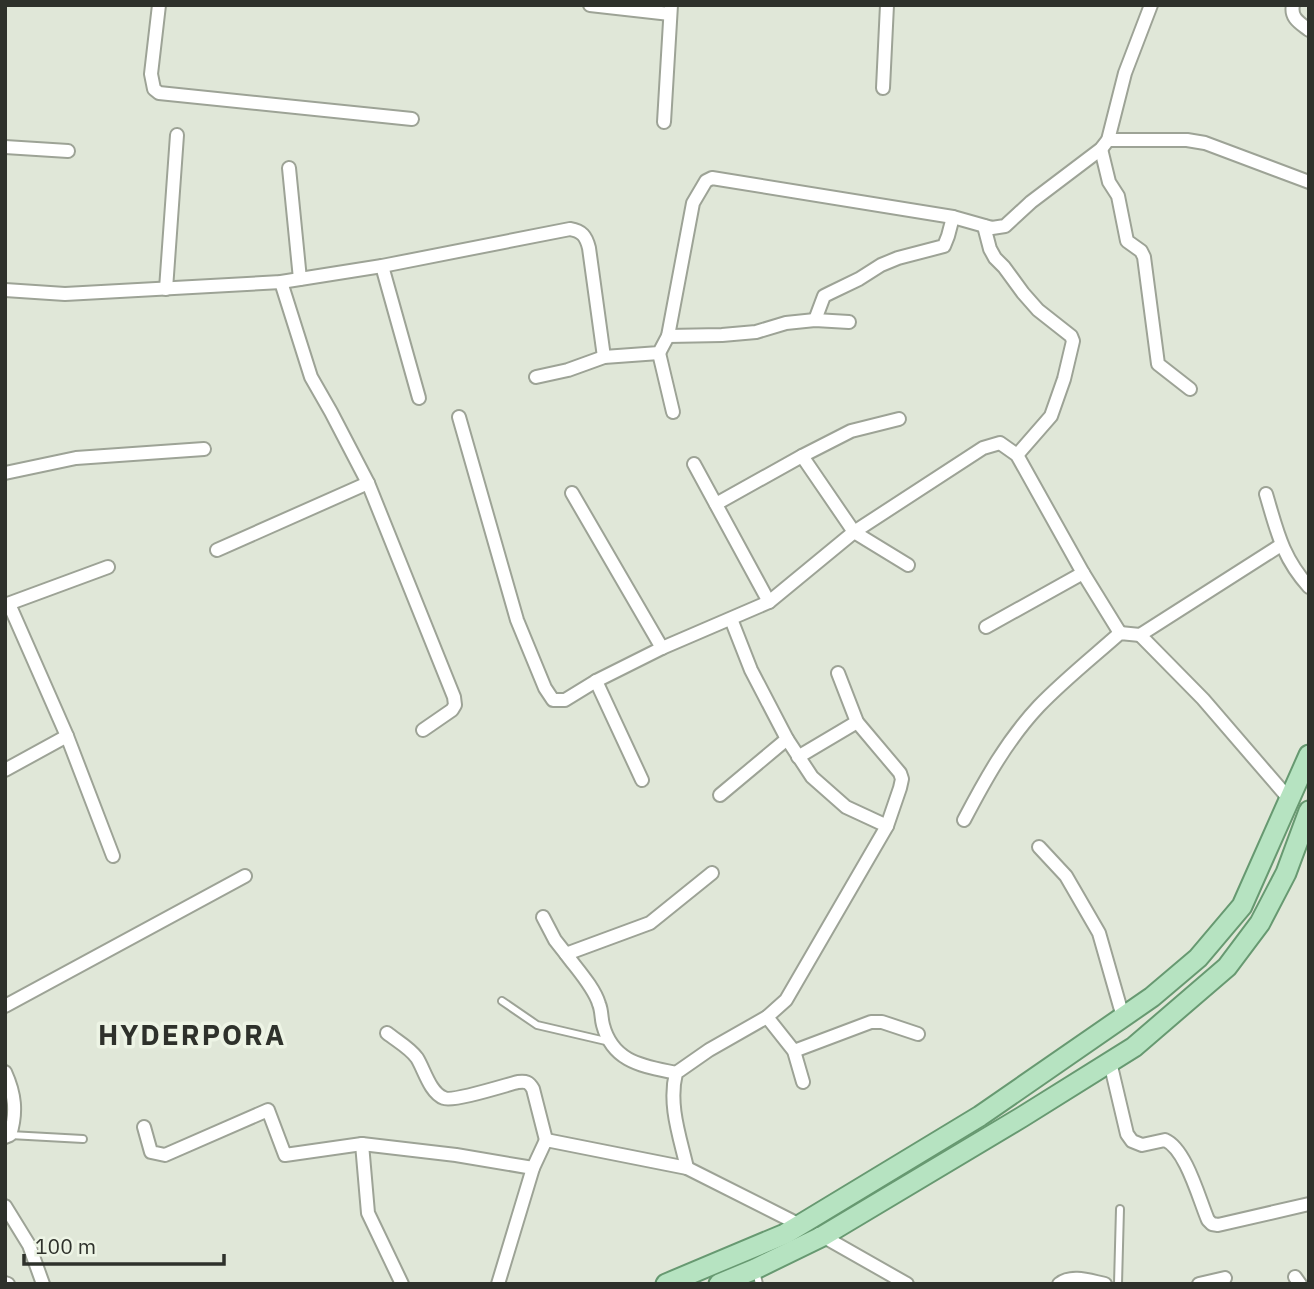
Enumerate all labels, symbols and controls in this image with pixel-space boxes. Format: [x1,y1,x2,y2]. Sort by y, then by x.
district label: HYDERPORA [98,1016,286,1053]
scale bar [24,1222,224,1266]
text: 100 m [35,1232,96,1260]

